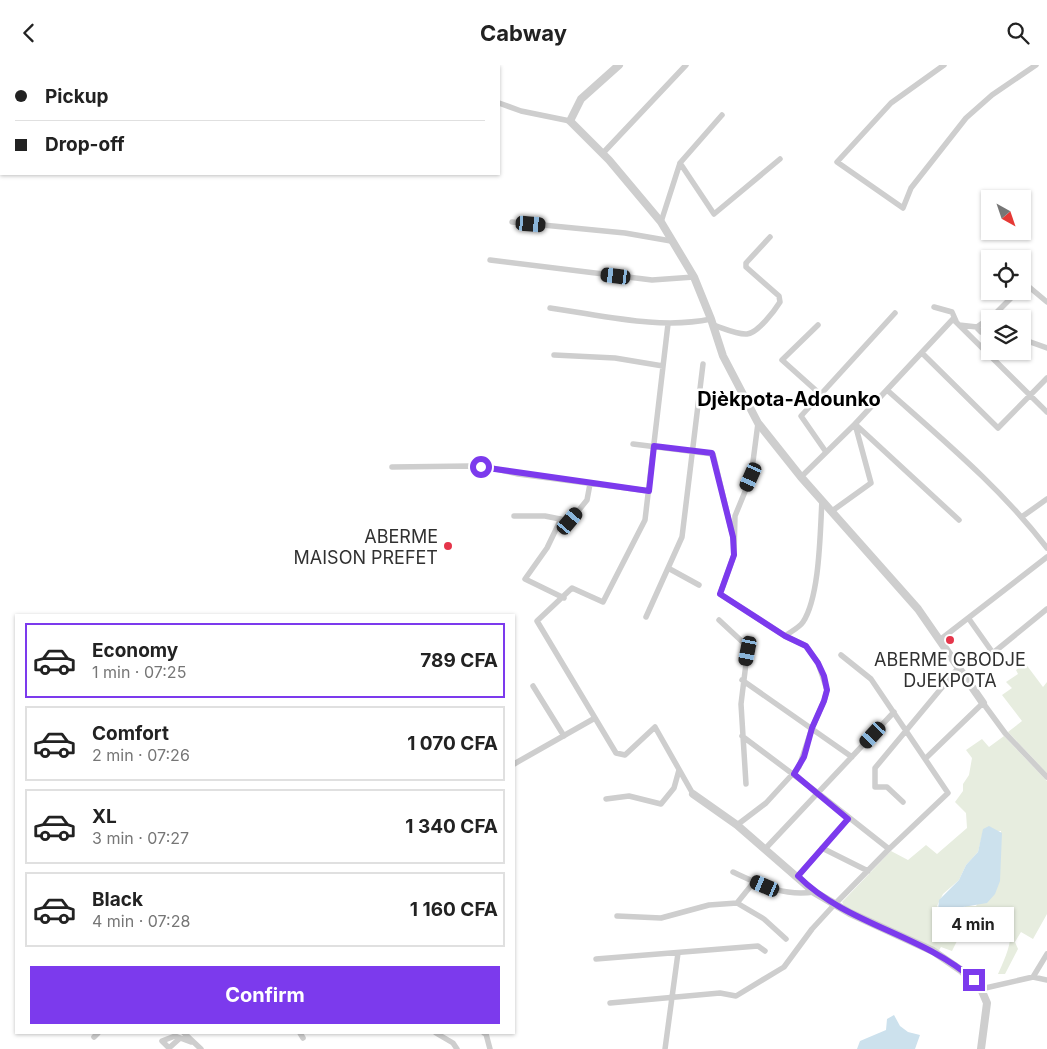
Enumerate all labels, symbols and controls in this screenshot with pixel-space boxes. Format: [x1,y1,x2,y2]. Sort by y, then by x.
icon: back [15,19,43,47]
icon: search [1004,19,1032,47]
text: Cabway [480,20,567,46]
text: Pickup [45,85,108,108]
text: Drop-off [45,133,125,156]
north arrow [981,190,1031,240]
map controls [981,190,1031,360]
car [515,215,546,233]
button: locate [981,250,1031,300]
car [600,267,631,285]
button: layers [981,310,1031,360]
district label: Djèkpota-Adounko [697,387,881,411]
route start [470,456,492,478]
car [738,460,763,494]
car [554,505,585,537]
place label: ABERME MAISON PREFET [294,526,438,568]
marker: ABERME MAISON PREFET [442,540,454,552]
marker: ABERME GBODJE DJEKPOTA [944,634,956,646]
car [737,635,758,667]
icon: car [32,638,77,683]
text: Economy [92,639,178,662]
text: 789 CFA [420,649,498,672]
place label: ABERME GBODJE DJEKPOTA [874,649,1026,691]
text: 1 min · 07:25 [92,662,186,682]
car [857,719,888,751]
icon: car [32,721,77,766]
text: Comfort [92,722,169,745]
text: 1 070 CFA [407,732,498,755]
text: 2 min · 07:26 [92,745,190,765]
icon: car [32,804,77,849]
text: XL [92,805,117,828]
text: 1 340 CFA [405,815,498,838]
text: 3 min · 07:27 [92,828,189,848]
car [748,873,781,899]
icon: car [32,887,77,932]
text: Black [92,888,143,911]
text: 1 160 CFA [410,898,498,921]
callout: 4 min [933,907,1015,943]
text: 4 min · 07:28 [92,911,190,931]
text: 4 min [951,914,995,934]
button: Confirm [30,966,500,1024]
route end [963,969,985,991]

